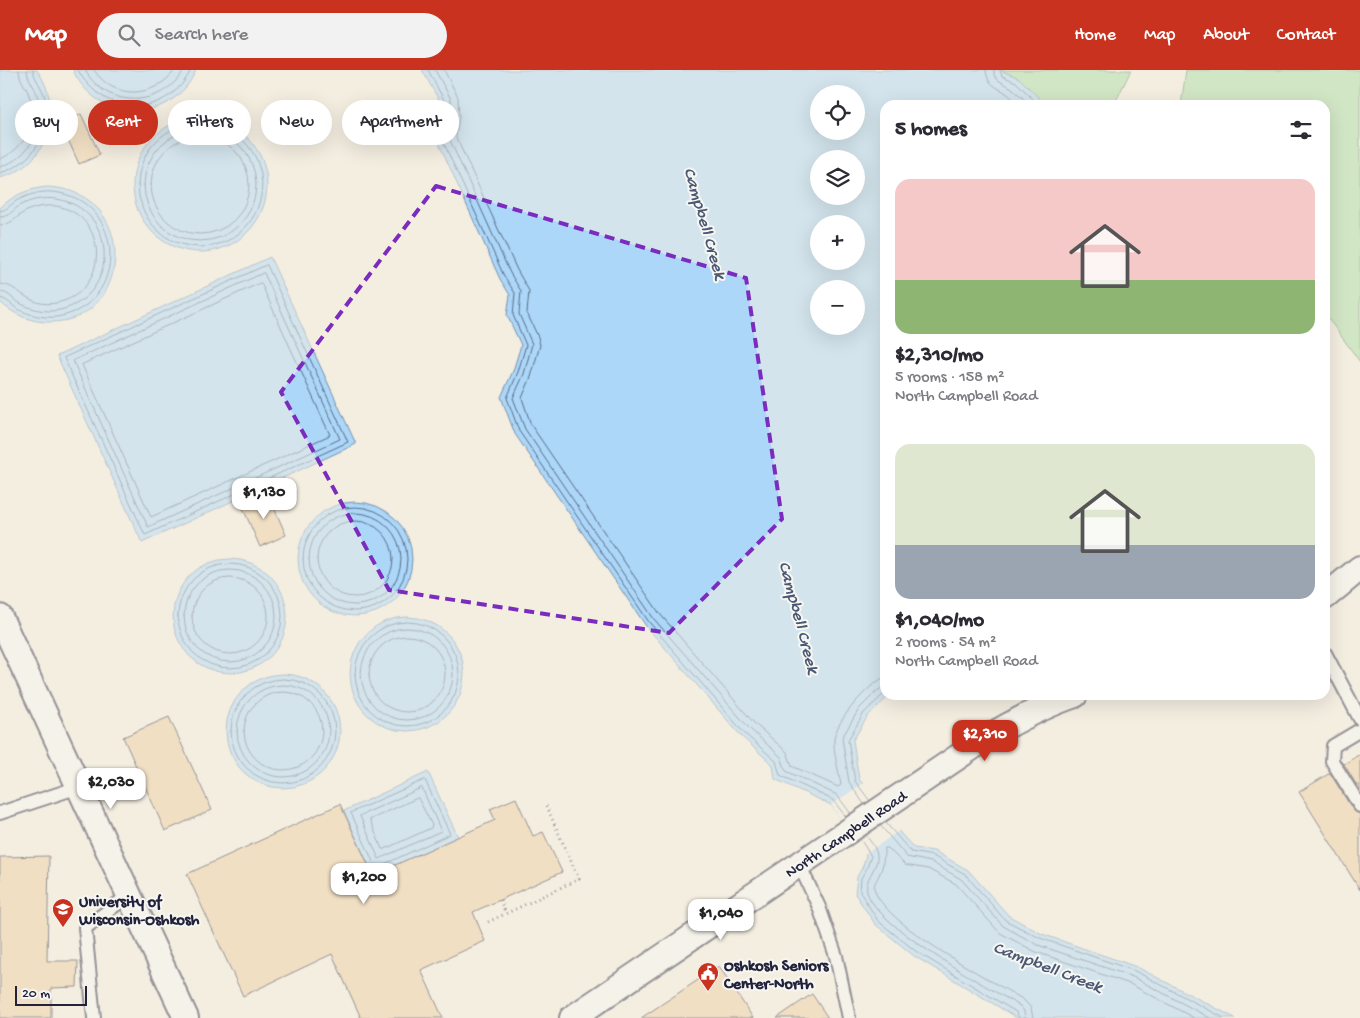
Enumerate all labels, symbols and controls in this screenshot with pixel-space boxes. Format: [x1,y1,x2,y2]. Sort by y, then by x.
search box [97,13,447,58]
text: Map [25,21,67,50]
icon: search [115,21,143,49]
text: Search here [155,24,248,47]
text: Home [1074,25,1116,46]
text: Map [1144,25,1175,46]
text: About [1203,25,1249,46]
text: Contact [1277,25,1335,46]
map controls [810,85,865,335]
button: locate [810,85,865,140]
chip: Buy [15,100,78,145]
chip: Rent [88,100,158,145]
chip: Filters [168,100,251,145]
chip: New [261,100,332,145]
chip: Apartment [342,100,459,145]
icon: filters [1287,116,1315,144]
text: 5 homes [895,118,967,143]
button: layers [810,150,865,205]
water label: Campbell Creek [678,165,730,284]
icon: home [1060,211,1150,301]
button: + [810,215,865,270]
button: − [810,280,865,335]
text: $2,310/mo [895,344,983,369]
text: 5 rooms · 158 m² [895,369,1004,388]
text: North Campbell Road [895,388,1038,407]
icon: home [1060,476,1150,566]
pin: $1,130 [223,478,305,520]
text: $1,130 [243,484,285,503]
water label: Campbell Creek [773,559,823,678]
text: $1,040/mo [895,609,984,634]
text: 2 rooms · 54 m² [895,634,996,653]
text: North Campbell Road [895,653,1038,672]
pin: $2,310 [944,720,1026,762]
text: $2,310 [963,726,1007,745]
pin: $2,030 [70,768,152,810]
text: $2,030 [88,774,134,793]
street label: North Campbell Road [783,787,913,884]
pin: $1,200 [323,862,405,905]
text: $1,200 [342,869,386,888]
place label: University of Wisconsin-Oshkosh [78,893,200,931]
school or university icon: University of Wisconsin-Oshkosh [51,897,75,928]
pin: $1,040 [680,898,762,941]
text: $1,040 [699,905,743,924]
water label: Campbell Creek [990,938,1106,999]
place label: Oshkosh Seniors Center-North [723,958,830,995]
public building icon: Oshkosh Seniors Center-North [696,961,720,992]
scale bar [15,983,88,1006]
text: 20 m [22,986,50,1003]

